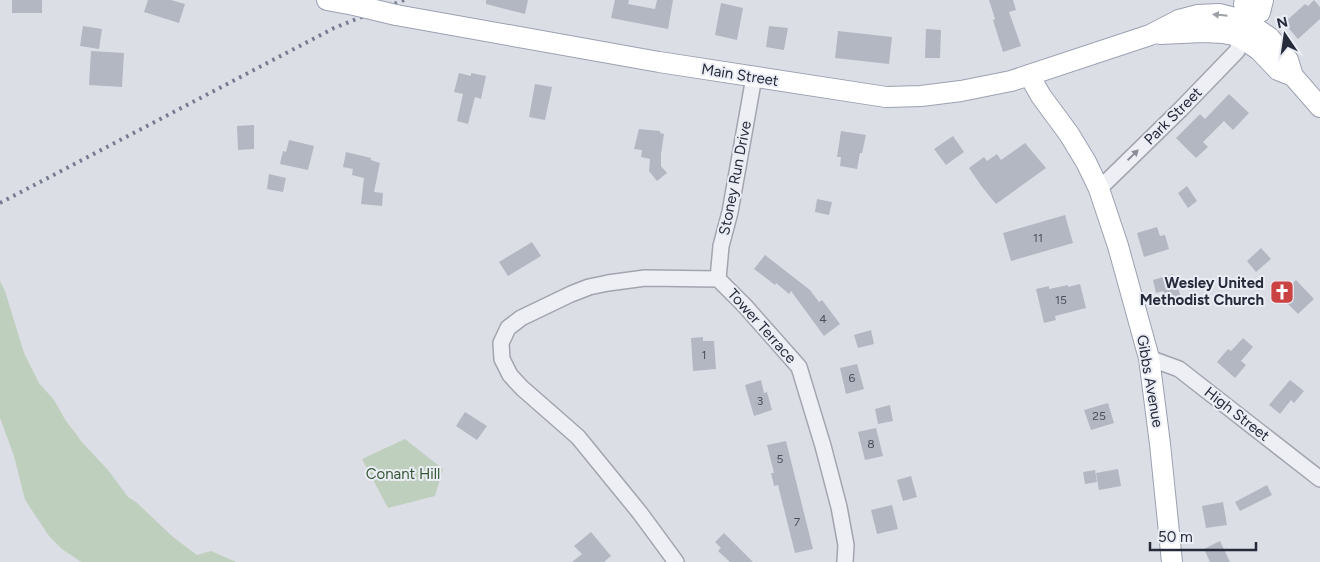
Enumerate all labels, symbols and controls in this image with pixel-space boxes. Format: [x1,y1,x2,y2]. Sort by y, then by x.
north arrow [1260,10,1310,60]
one-way arrow [1211,11,1227,19]
text: N [1275,13,1289,32]
street label: Main Street [700,60,780,90]
street label: Park Street [1140,83,1206,149]
street label: Stoney Run Drive [715,119,755,237]
one-way arrow [1127,150,1139,162]
house number: 11 [1033,231,1043,245]
place label: Wesley United Methodist Church [1140,274,1264,309]
church icon: Wesley United Methodist Church [1269,279,1295,305]
street label: Tower Terrace [724,285,800,367]
house number: 15 [1055,293,1067,307]
house number: 4 [819,312,827,326]
street label: Gibbs Avenue [1133,333,1167,429]
house number: 1 [702,348,706,362]
house number: 6 [849,371,856,385]
street label: High Street [1201,383,1273,445]
house number: 3 [757,394,763,408]
house number: 25 [1092,409,1106,423]
house number: 8 [867,437,875,451]
house number: 5 [777,452,784,466]
park label: Conant Hill [366,465,440,483]
house number: 7 [794,515,801,529]
scale bar [1150,520,1256,552]
text: 50 m [1158,528,1193,546]

